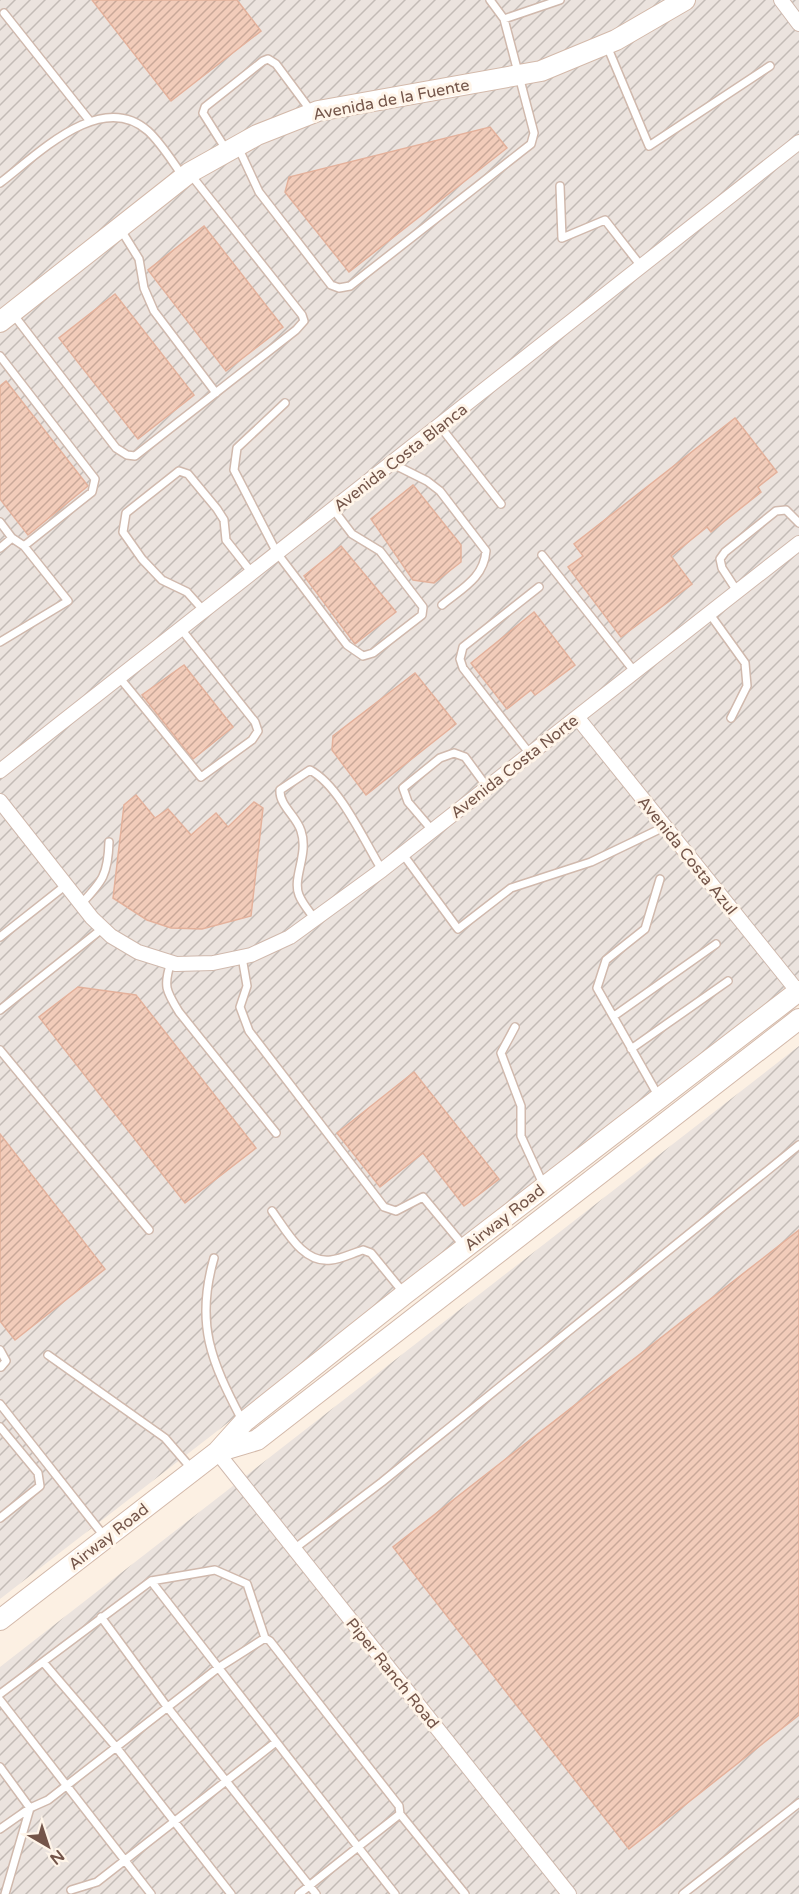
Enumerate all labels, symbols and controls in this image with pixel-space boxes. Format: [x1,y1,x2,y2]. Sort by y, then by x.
street label: Avenida de la Fuente [311,75,471,125]
street label: Avenida Costa Blanca [330,399,472,516]
street label: Avenida Costa Norte [447,711,583,823]
street label: Avenida Costa Azul [633,792,741,919]
street label: Airway Road [461,1180,549,1255]
street label: Airway Road [65,1499,153,1574]
street label: Piper Ranch Road [341,1614,443,1733]
north arrow [18,1816,78,1876]
text: N [46,1845,68,1869]

